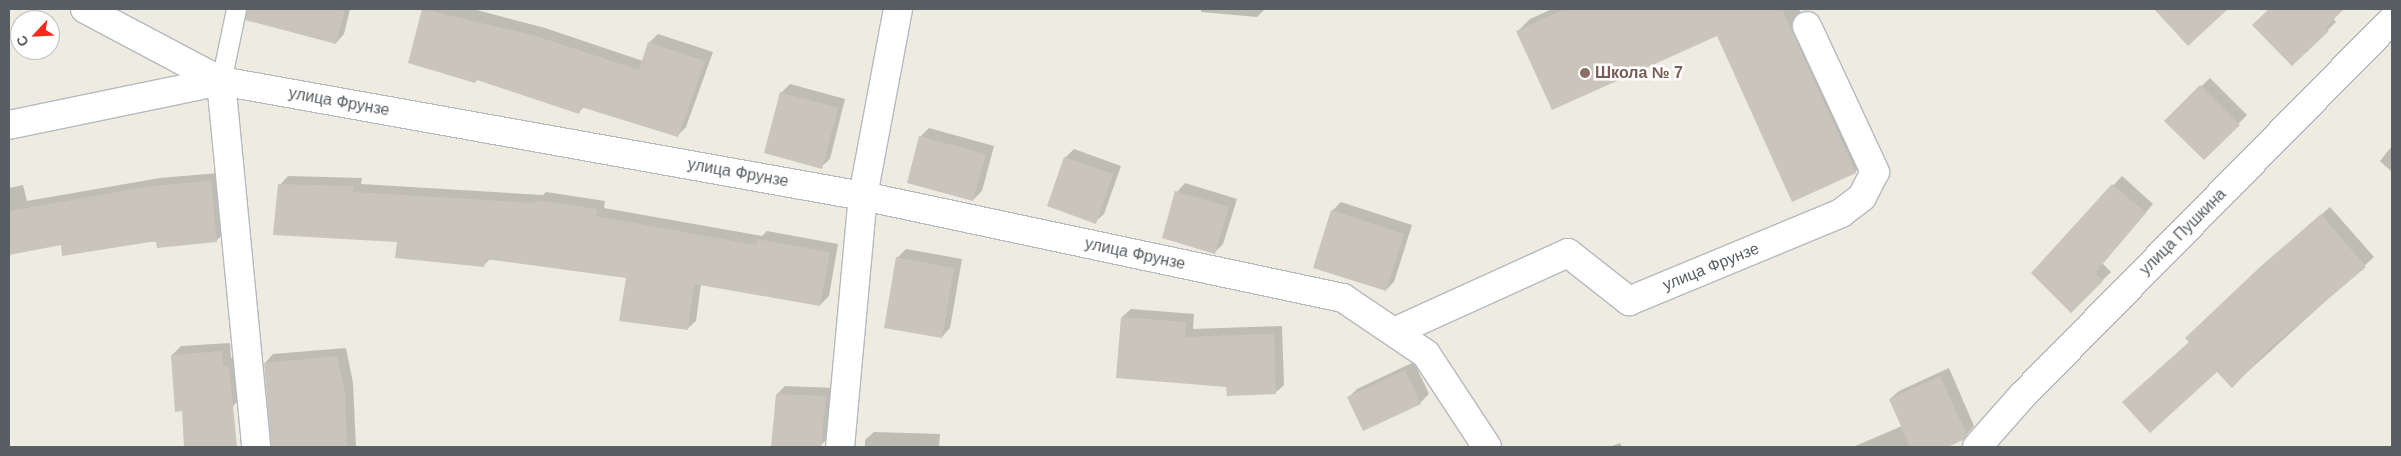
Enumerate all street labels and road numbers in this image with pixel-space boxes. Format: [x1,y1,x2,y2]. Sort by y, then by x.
street label: улица Фрунзе [287,84,391,120]
street label: улица Фрунзе [686,155,790,191]
street label: улица Пушкина [2136,185,2230,279]
street label: улица Фрунзе [1083,234,1187,274]
street label: улица Фрунзе [1660,239,1762,295]

